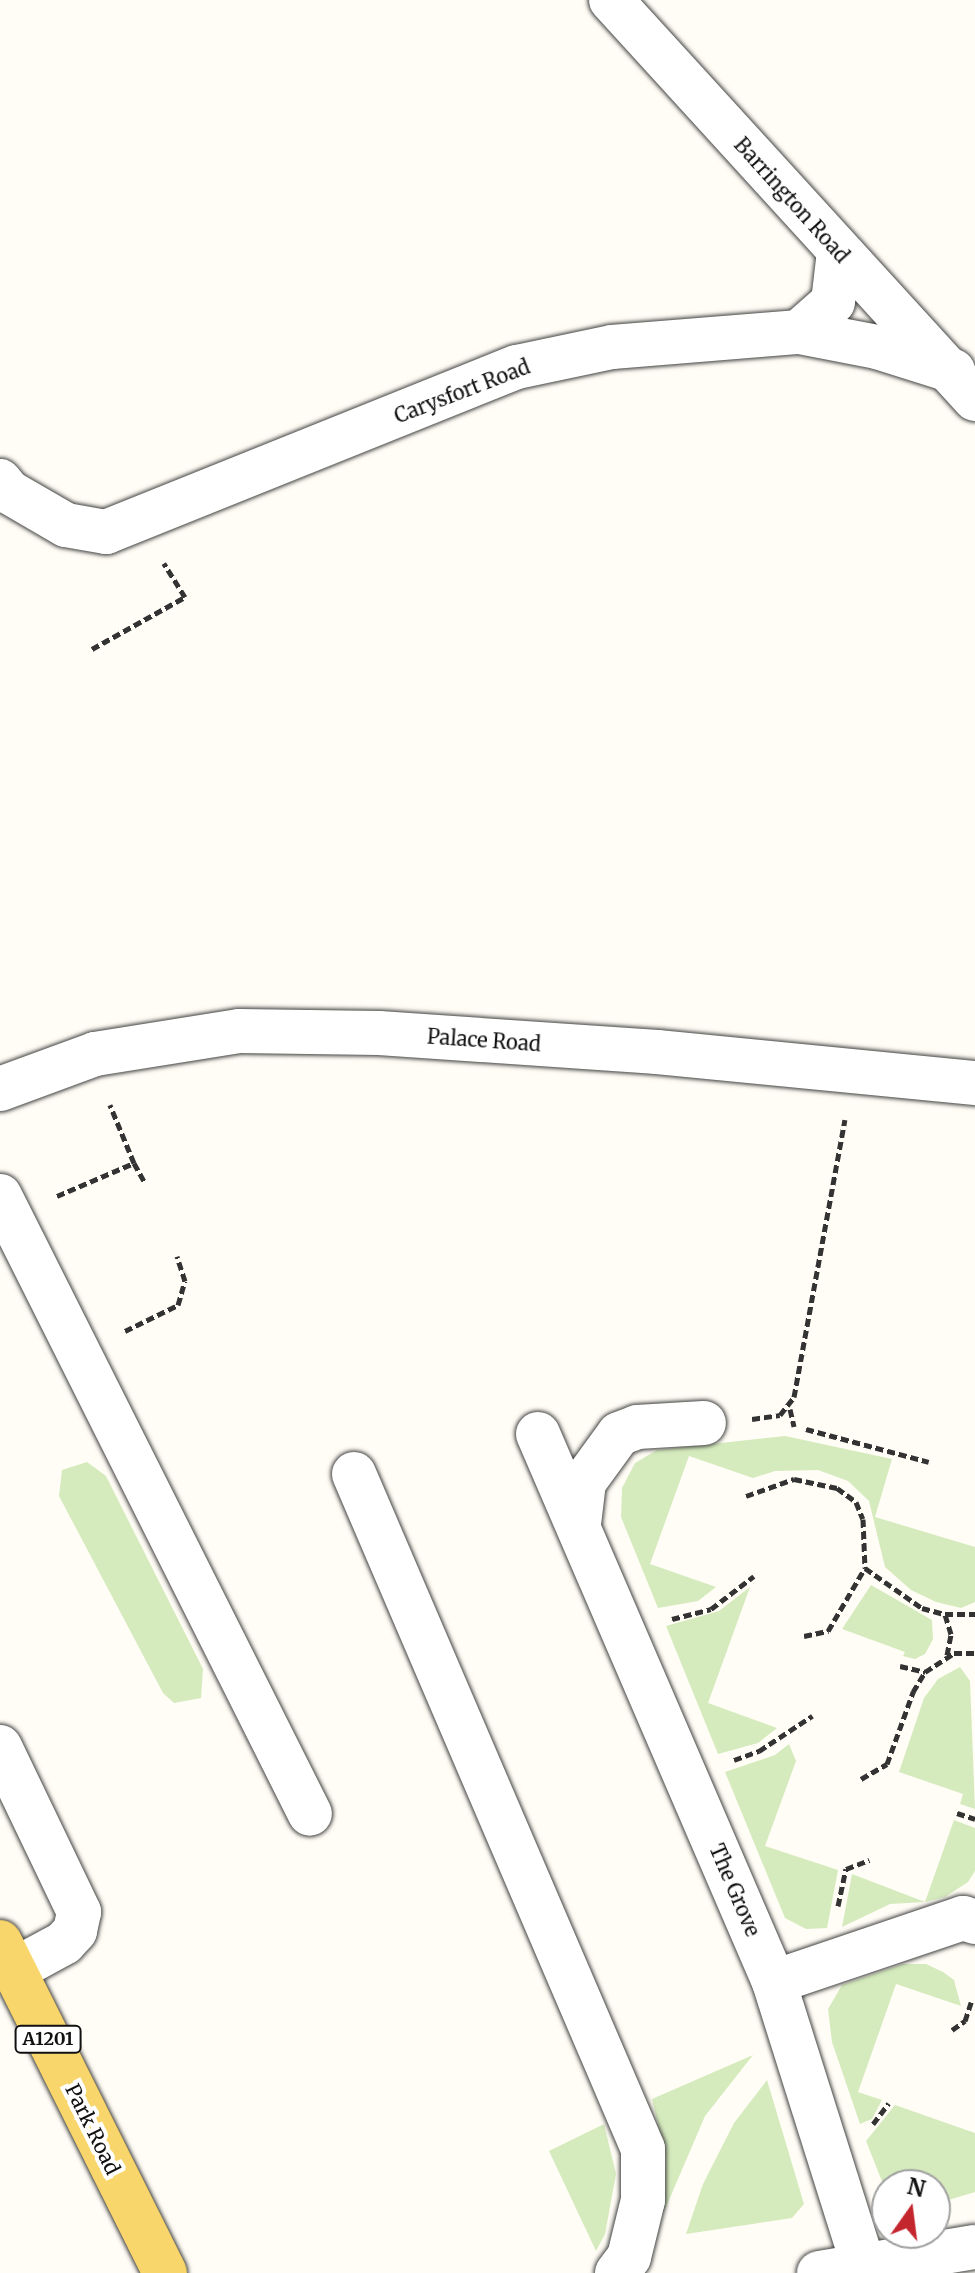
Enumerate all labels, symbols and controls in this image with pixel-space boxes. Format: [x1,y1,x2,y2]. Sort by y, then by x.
street label: Barrington Road [729,132,855,268]
street label: Carysfort Road [391,354,533,428]
street label: Palace Road [426,1024,542,1056]
street label: The Grove [705,1840,765,1940]
road number: A1201 [14,2025,82,2053]
street label: Park Road [61,2080,125,2178]
north arrow [871,2169,951,2249]
text: N [904,2172,928,2203]

